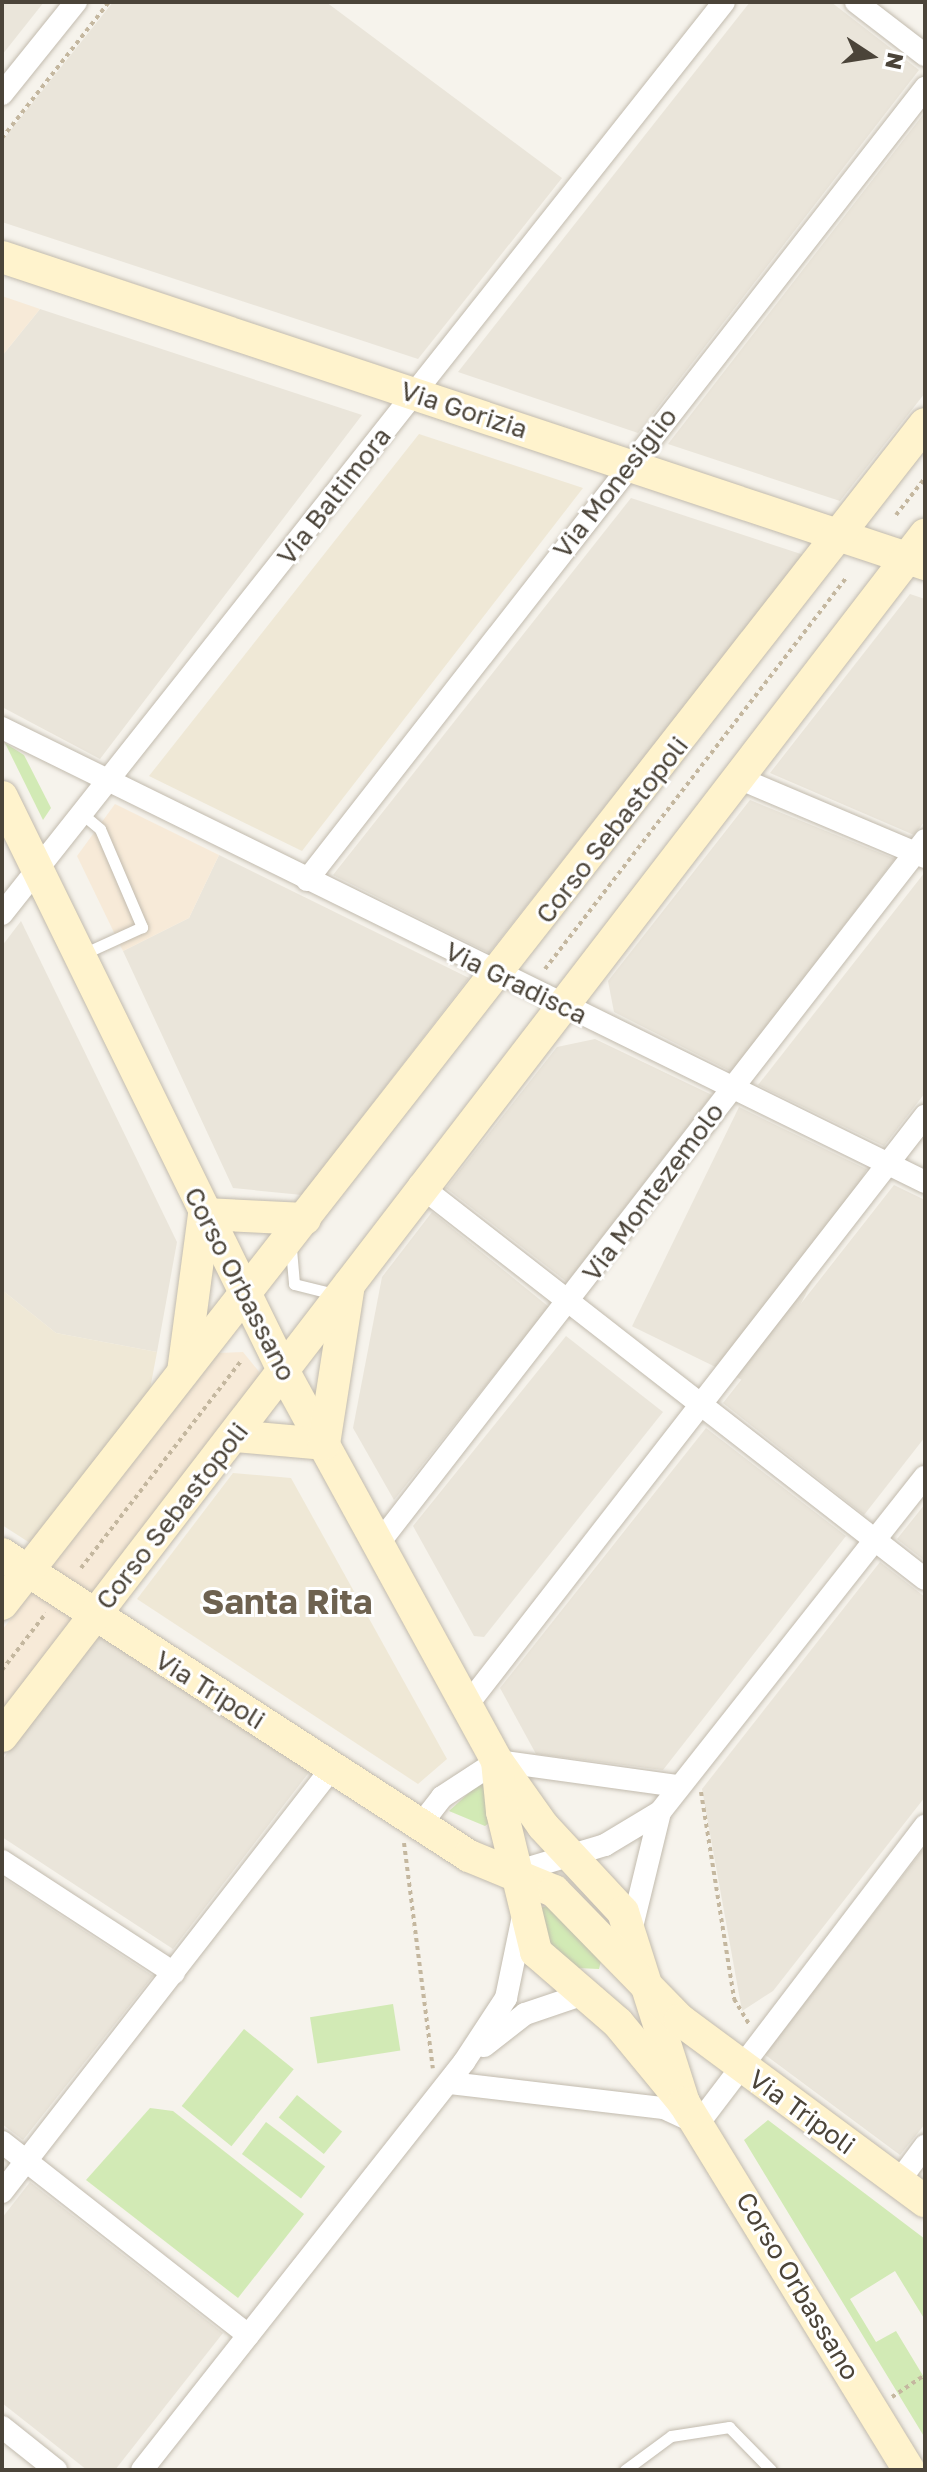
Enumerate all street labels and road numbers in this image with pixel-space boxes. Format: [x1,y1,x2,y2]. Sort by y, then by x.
street label: Via Gorizia [397,375,531,445]
street label: Via Monesiglio [547,402,683,564]
street label: Via Baltimora [271,421,397,571]
street label: Corso Sebastopoli [529,730,695,930]
street label: Via Gradisca [440,935,592,1031]
street label: Via Montezemolo [576,1097,730,1287]
street label: Corso Orbassano [178,1182,302,1386]
street label: Corso Sebastopoli [89,1416,255,1616]
street label: Via Tripoli [149,1644,271,1736]
street label: Via Tripoli [743,2063,861,2161]
street label: Corso Orbassano [730,2187,866,2385]

